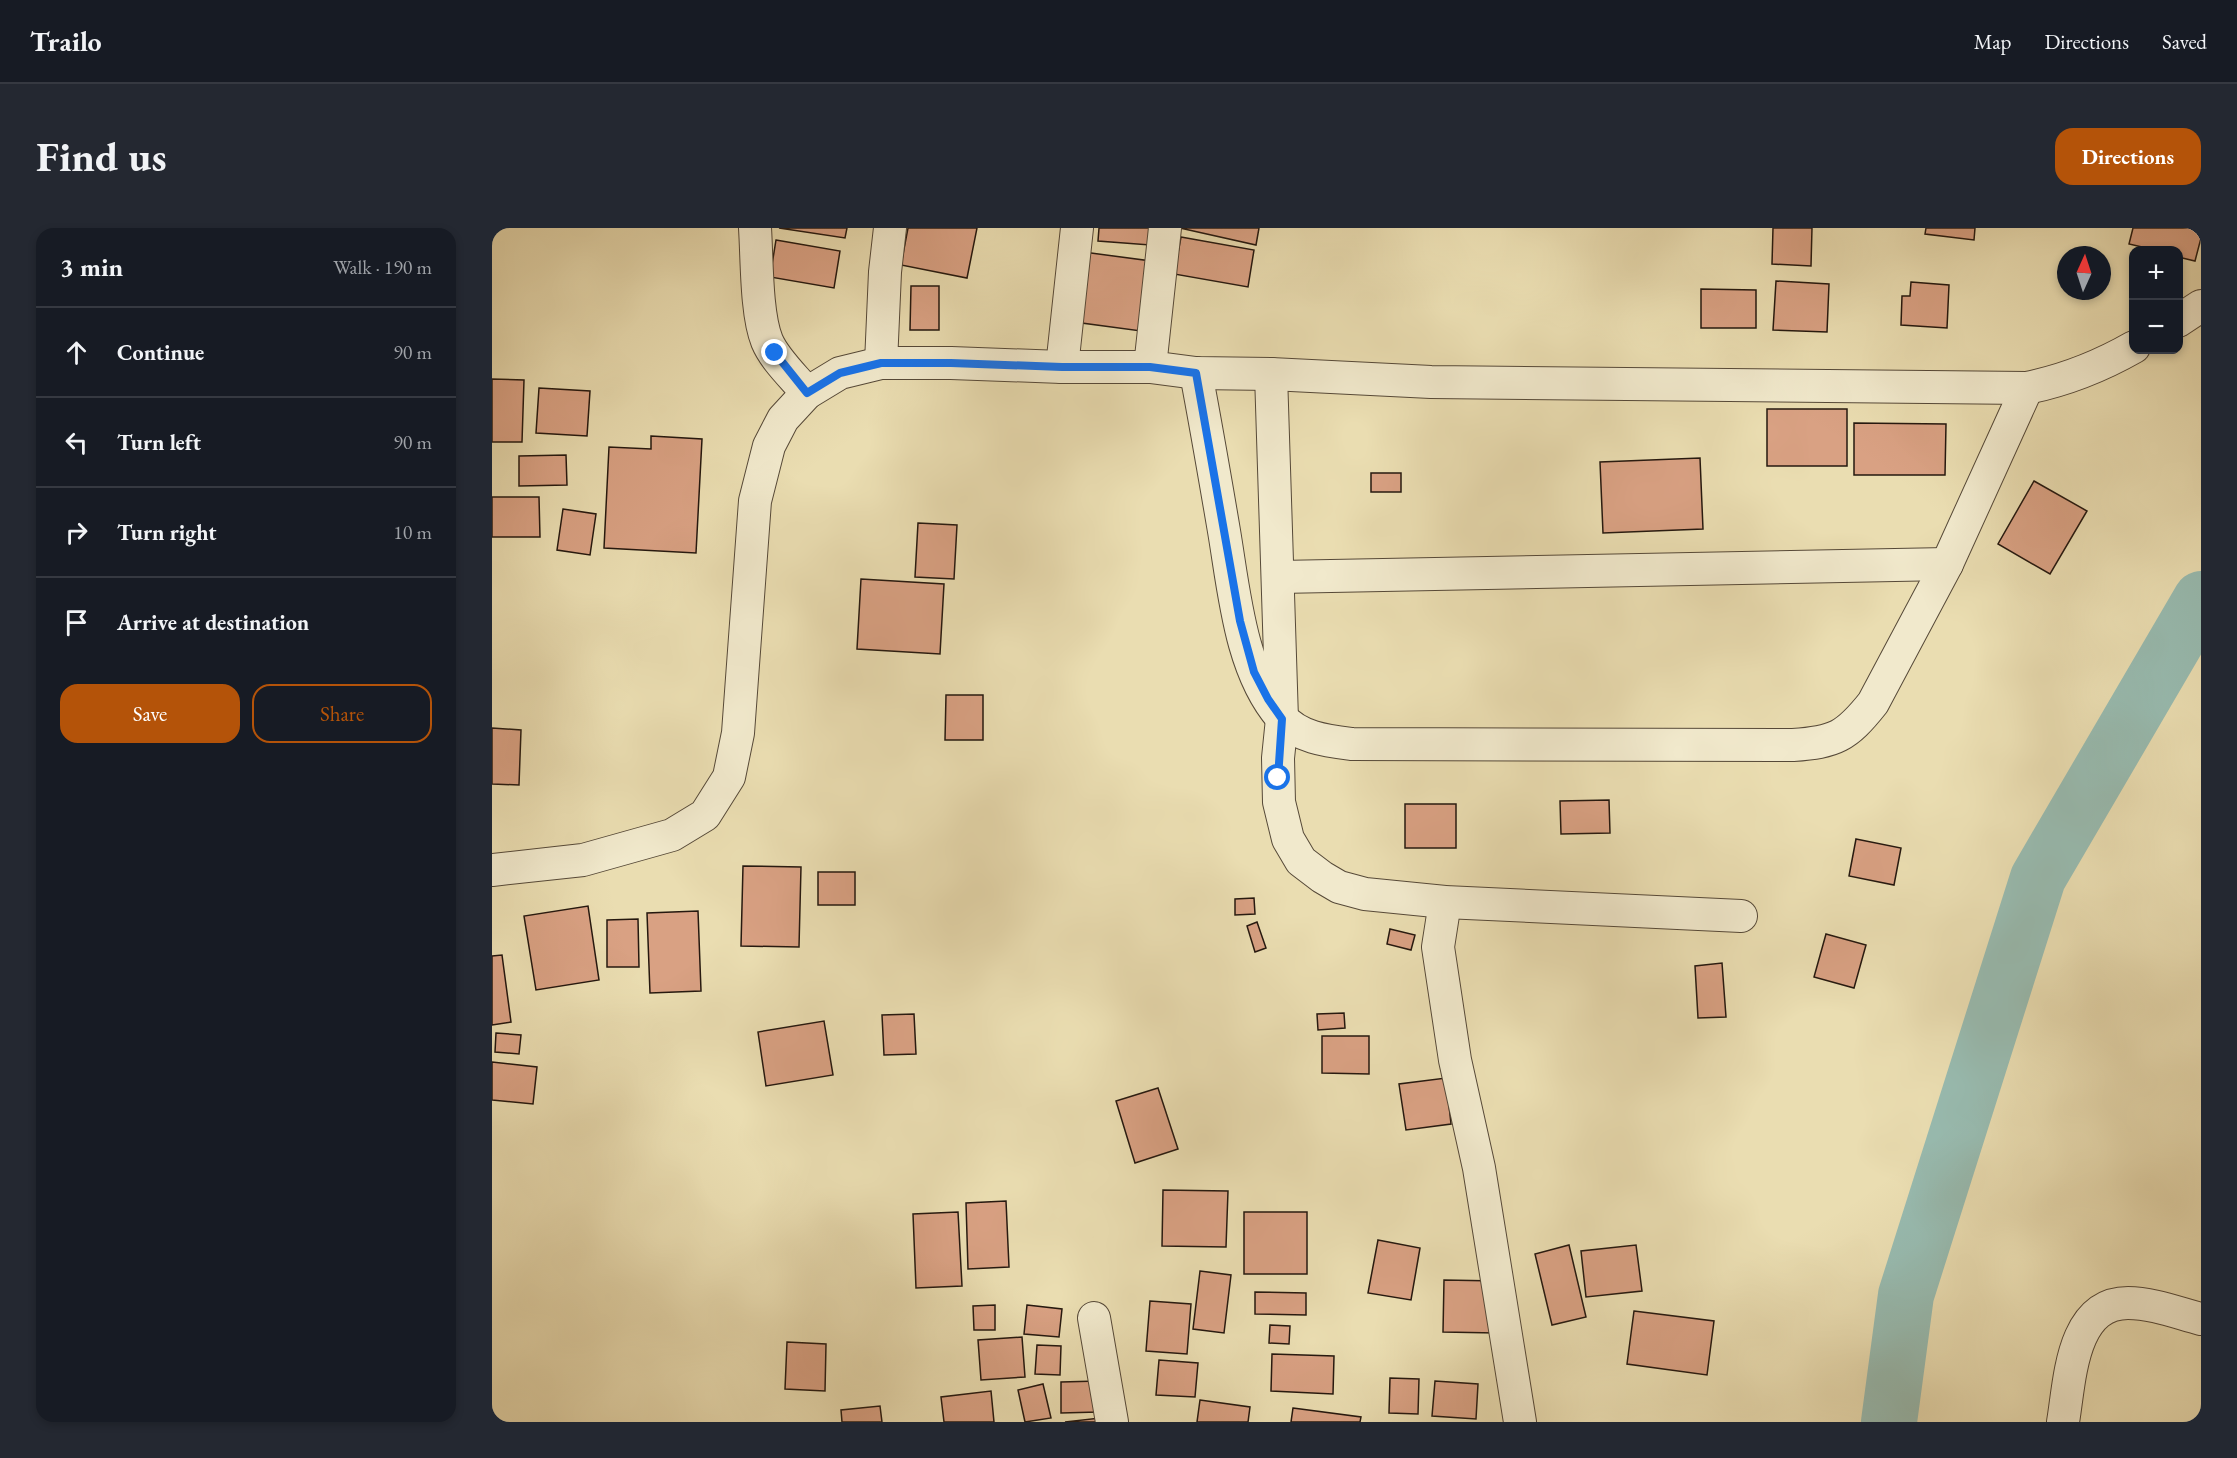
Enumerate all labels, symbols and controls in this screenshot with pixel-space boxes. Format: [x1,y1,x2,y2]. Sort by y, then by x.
text: Trailo [30,23,102,59]
text: Map [1974,28,2011,55]
text: Directions [2044,28,2129,55]
text: Saved [2162,28,2207,55]
button: Directions [2055,128,2201,185]
text: Find us [36,129,167,184]
north arrow [2057,246,2111,300]
map controls [2129,246,2183,354]
button: + [2129,246,2183,300]
text: 3 min [60,250,123,284]
text: Walk · 190 m [333,254,432,280]
button: − [2129,300,2183,354]
icon: ahead [60,336,93,369]
text: Continue [117,338,204,367]
text: 90 m [393,339,432,365]
route end [761,339,787,365]
icon: left [60,426,93,459]
text: Turn left [117,428,201,457]
text: 90 m [393,429,432,455]
icon: right [60,516,93,549]
text: Turn right [117,518,216,547]
text: 10 m [393,519,432,545]
icon: arrive [60,606,93,639]
text: Arrive at destination [117,608,309,637]
button: Save [60,684,240,743]
button: Share [252,684,432,743]
route start [1264,764,1290,790]

